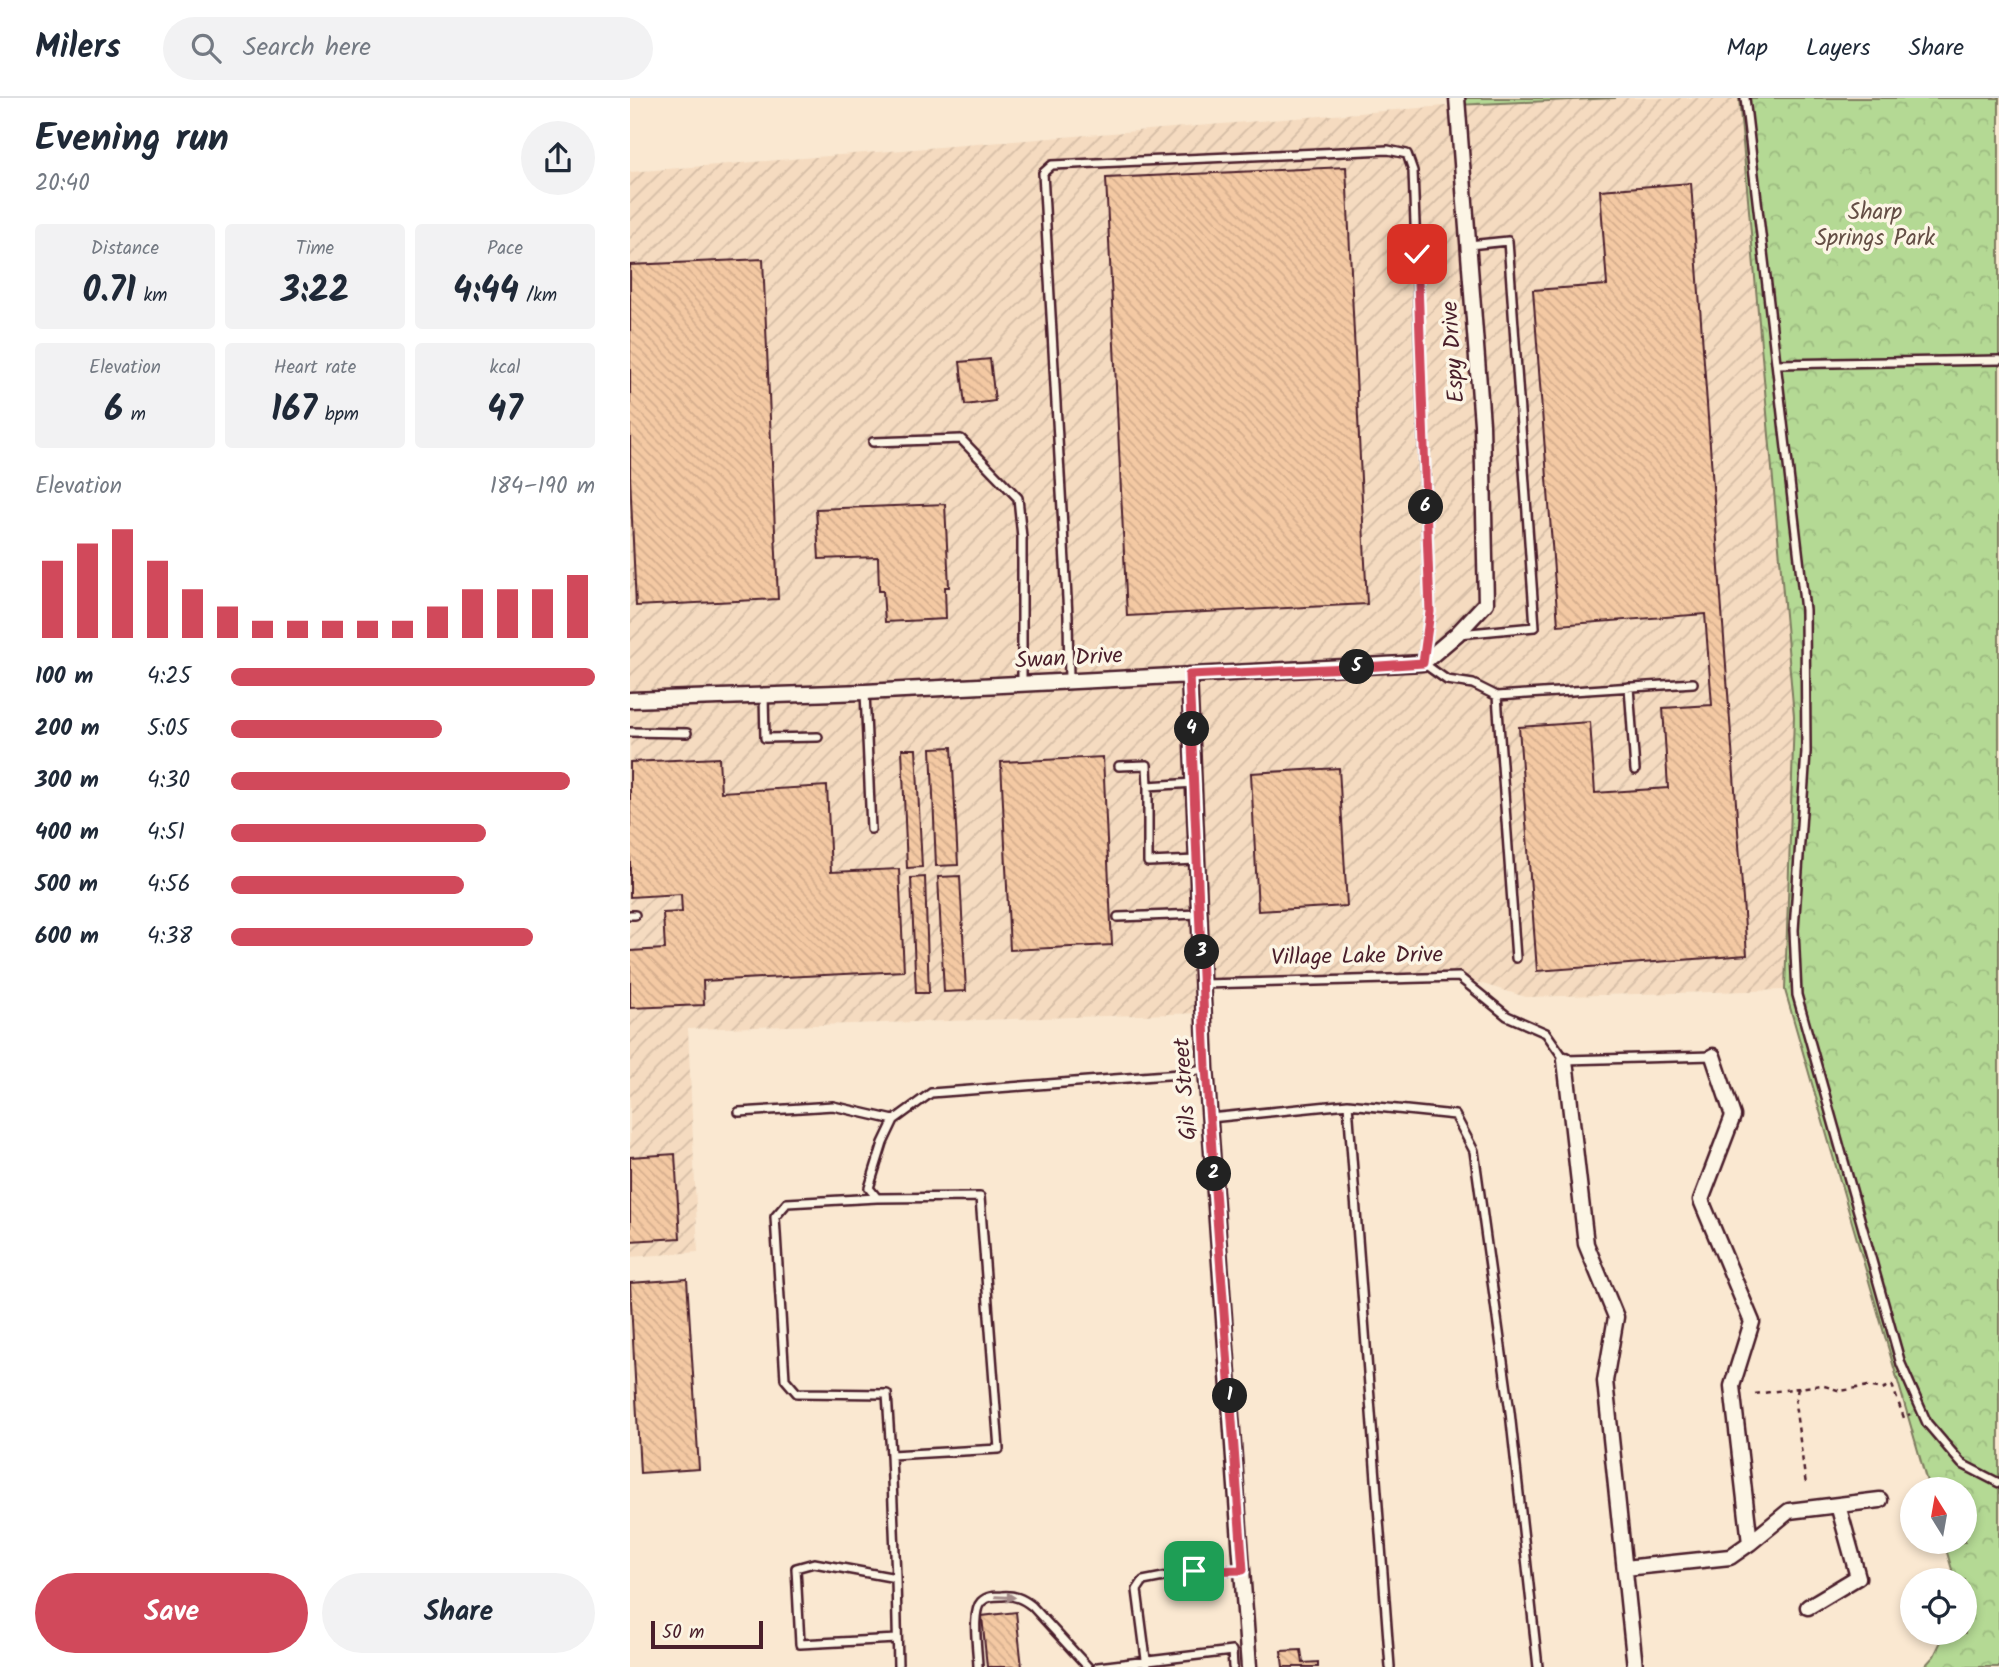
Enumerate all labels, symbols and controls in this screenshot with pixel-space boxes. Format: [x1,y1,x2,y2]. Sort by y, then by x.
search box [163,17,653,80]
text: Milers [35,22,121,75]
text: Search here [243,27,371,69]
icon: search [187,29,225,67]
text: Map [1726,29,1768,68]
text: Layers [1806,29,1870,68]
text: Share [1908,29,1964,68]
text: Evening run [35,110,229,170]
button: share [521,121,595,195]
text: 20:40 [35,166,90,202]
park label: Sharp Springs Park [1815,195,1935,257]
pin [1387,224,1447,284]
text: Distance [91,234,159,264]
text: Time [296,234,334,264]
text: Pace [487,234,523,264]
icon: check [1398,235,1436,273]
text: 0.71 [83,264,136,320]
text: 3:22 [281,264,349,320]
text: 4:44 [453,264,519,320]
text: km [136,281,168,311]
text: /km [519,281,557,311]
street label: Espy Drive [1432,300,1476,404]
text: Elevation [89,353,161,383]
text: Heart rate [274,353,356,383]
text: kcal [490,353,520,383]
text: 6 [104,383,123,439]
text: 167 [271,383,317,439]
text: 47 [487,383,523,439]
text: m [123,400,146,430]
text: bpm [317,400,359,430]
text: Elevation [35,469,122,505]
text: 184–190 m [490,469,595,505]
pin: 6 [1408,490,1444,524]
text: 6 [1420,491,1431,521]
street label: Swan Drive [1014,638,1124,680]
pin: 5 [1340,650,1374,684]
text: 5 [1352,651,1361,681]
text: 100 m [35,659,93,695]
text: 4:25 [147,659,191,695]
text: 200 m [35,711,100,747]
text: 5:05 [147,711,189,747]
pin: 4 [1174,712,1210,746]
text: 4 [1186,713,1197,743]
text: 300 m [35,763,99,799]
text: 4:30 [147,763,190,799]
text: 400 m [35,815,99,851]
text: 4:51 [147,815,185,851]
text: 500 m [35,867,98,903]
text: 4:56 [147,867,190,903]
text: 600 m [35,919,99,955]
text: 4:38 [147,919,192,955]
pin: 3 [1184,934,1220,970]
text: 3 [1196,936,1207,966]
street label: Village Lake Drive [1271,938,1443,976]
street label: Gils Street [1164,1036,1208,1141]
pin: 2 [1196,1156,1232,1192]
text: 2 [1208,1158,1219,1188]
pin: 1 [1212,1378,1248,1414]
text: 1 [1227,1380,1232,1410]
north arrow [1900,1477,1978,1554]
map controls [1900,1477,1977,1645]
pin [1164,1541,1224,1601]
icon: arrive [1175,1552,1213,1590]
button: locate [1900,1568,1977,1645]
button: Save [35,1573,308,1653]
button: Share [322,1573,595,1653]
one-way arrow [994,1591,1016,1602]
scale bar [651,1618,763,1650]
text: 50 m [662,1618,704,1648]

